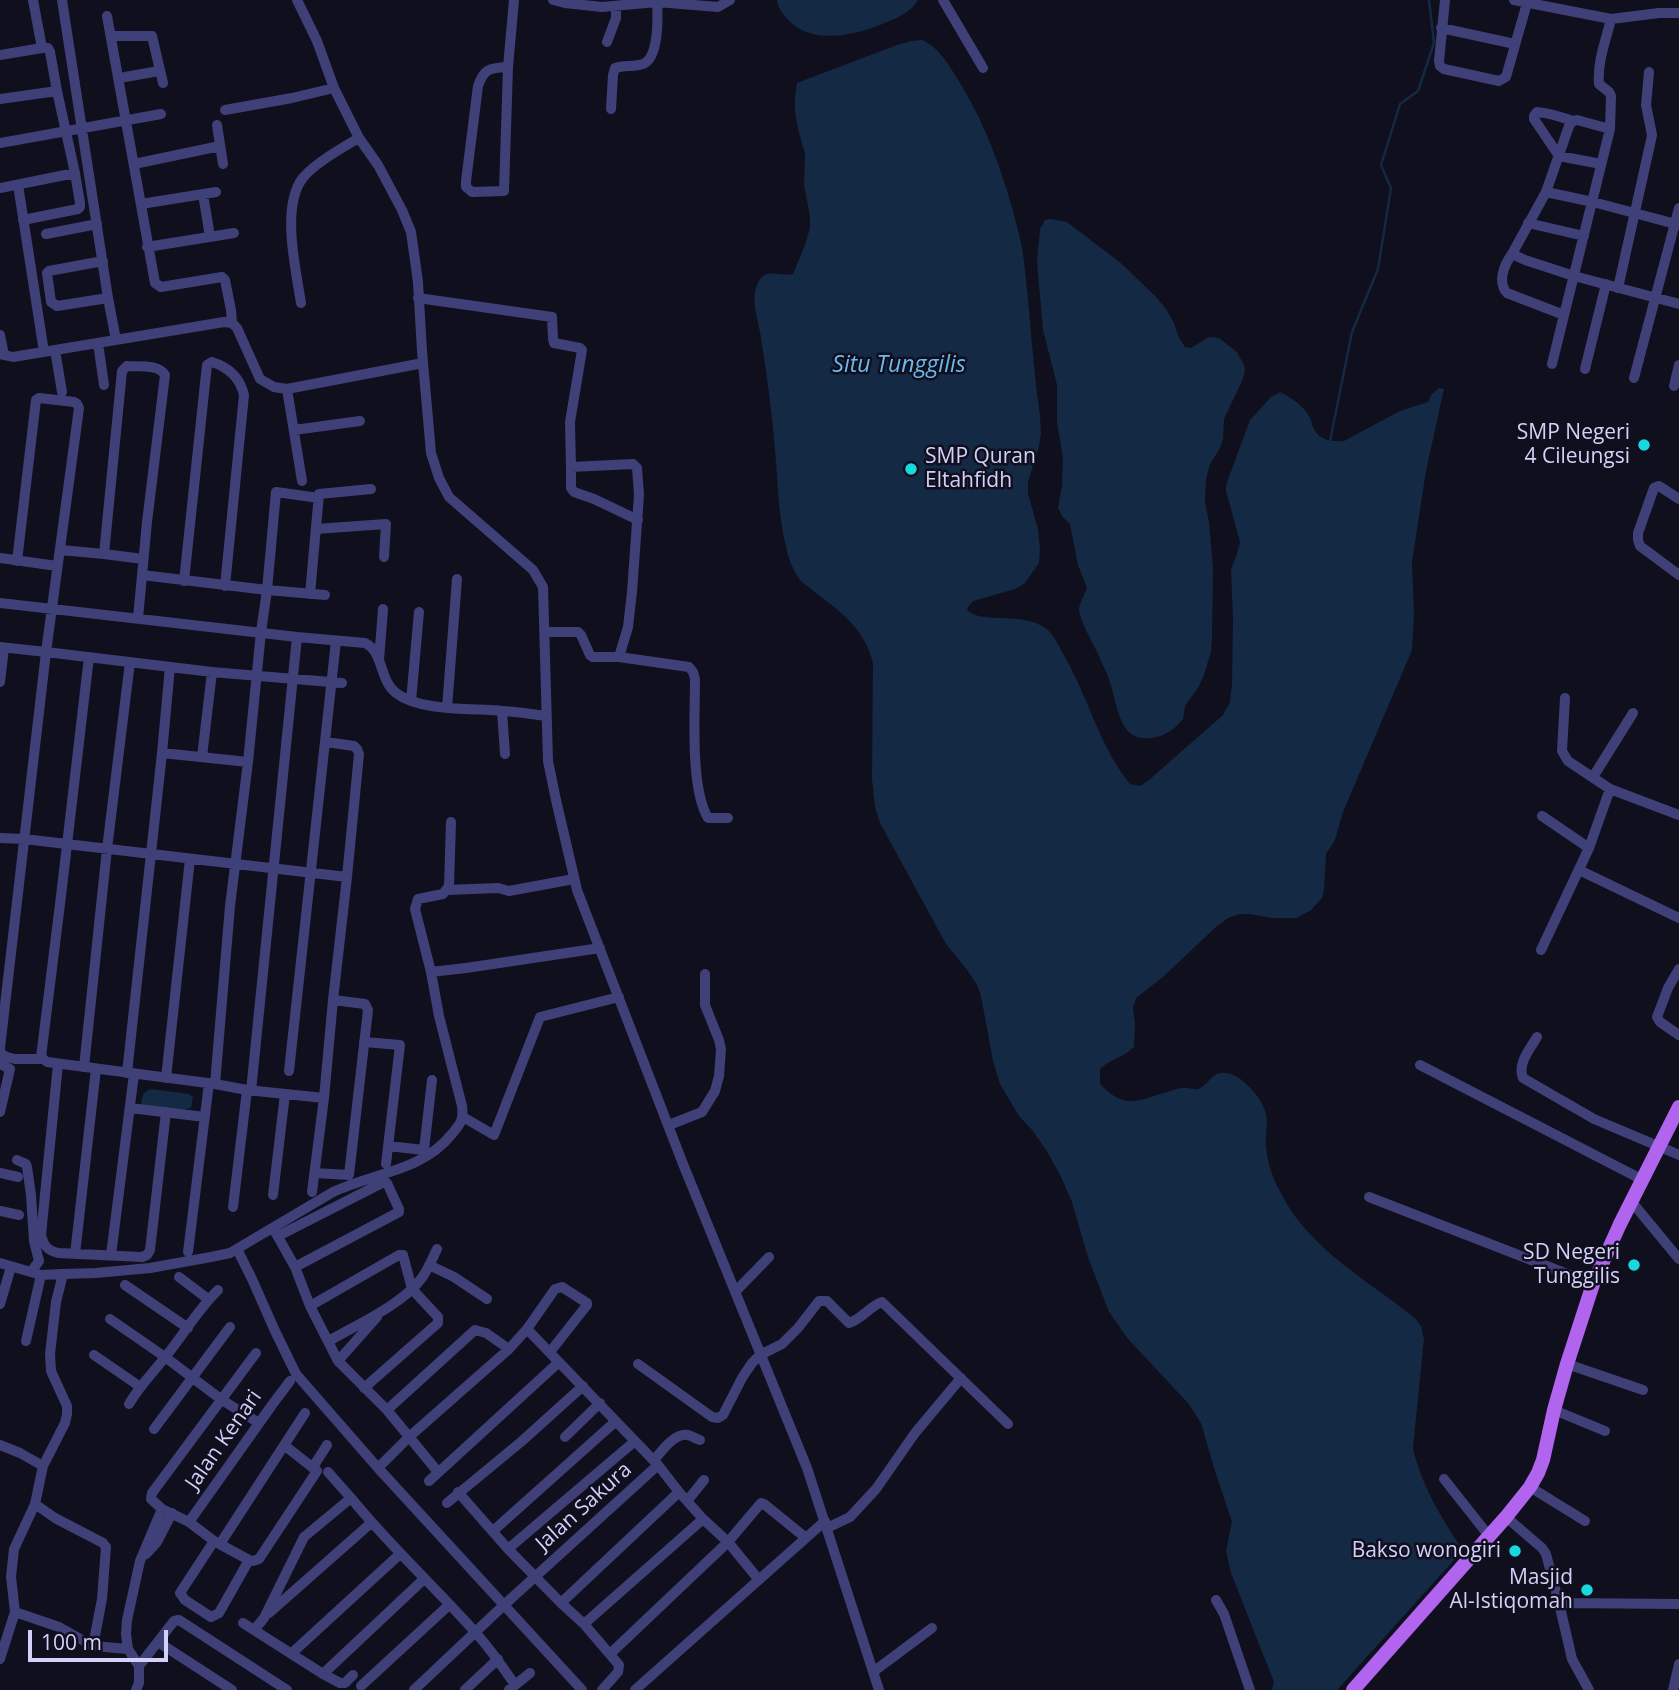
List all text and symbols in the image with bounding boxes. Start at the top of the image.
water label: Situ Tunggilis [832,351,966,379]
place label: SMP Negeri 4 Cileungsi [1517,420,1630,470]
marker: SMP Negeri 4 Cileungsi [1636,437,1652,453]
place label: SMP Quran Eltahfidh [925,444,1036,494]
marker: SMP Quran Eltahfidh [903,461,919,477]
place label: SD Negeri Tunggilis [1523,1240,1620,1290]
marker: SD Negeri Tunggilis [1626,1257,1642,1273]
street label: Jalan Kenari [180,1385,268,1495]
street label: Jalan Sakura [531,1458,637,1556]
place label: Bakso wonogiri [1352,1538,1501,1564]
marker: Bakso wonogiri [1507,1543,1523,1559]
place label: Masjid Al-Istiqomah [1450,1565,1573,1615]
marker: Masjid Al-Istiqomah [1579,1582,1595,1598]
scale bar [32,1616,172,1660]
text: 100 m [41,1628,102,1656]

